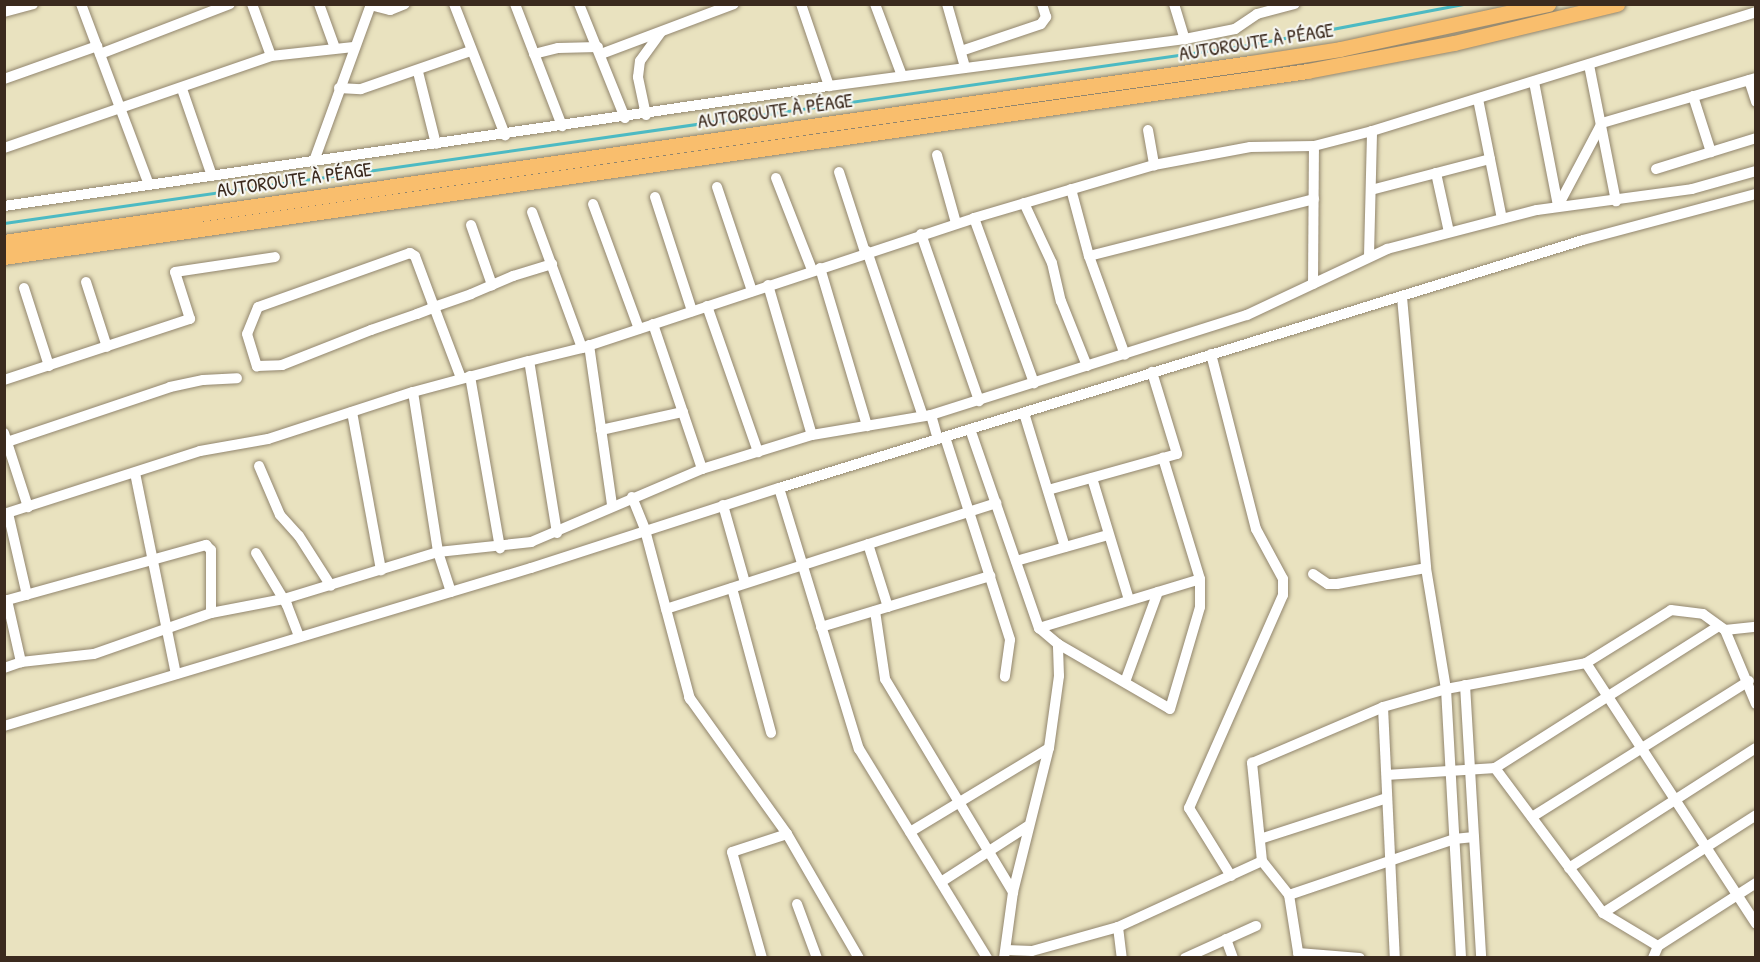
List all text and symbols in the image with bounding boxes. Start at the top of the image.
street label: AUTOROUTE À PÉAGE [1177,17,1335,65]
street label: AUTOROUTE À PÉAGE [696,87,854,133]
street label: AUTOROUTE À PÉAGE [215,156,373,202]

